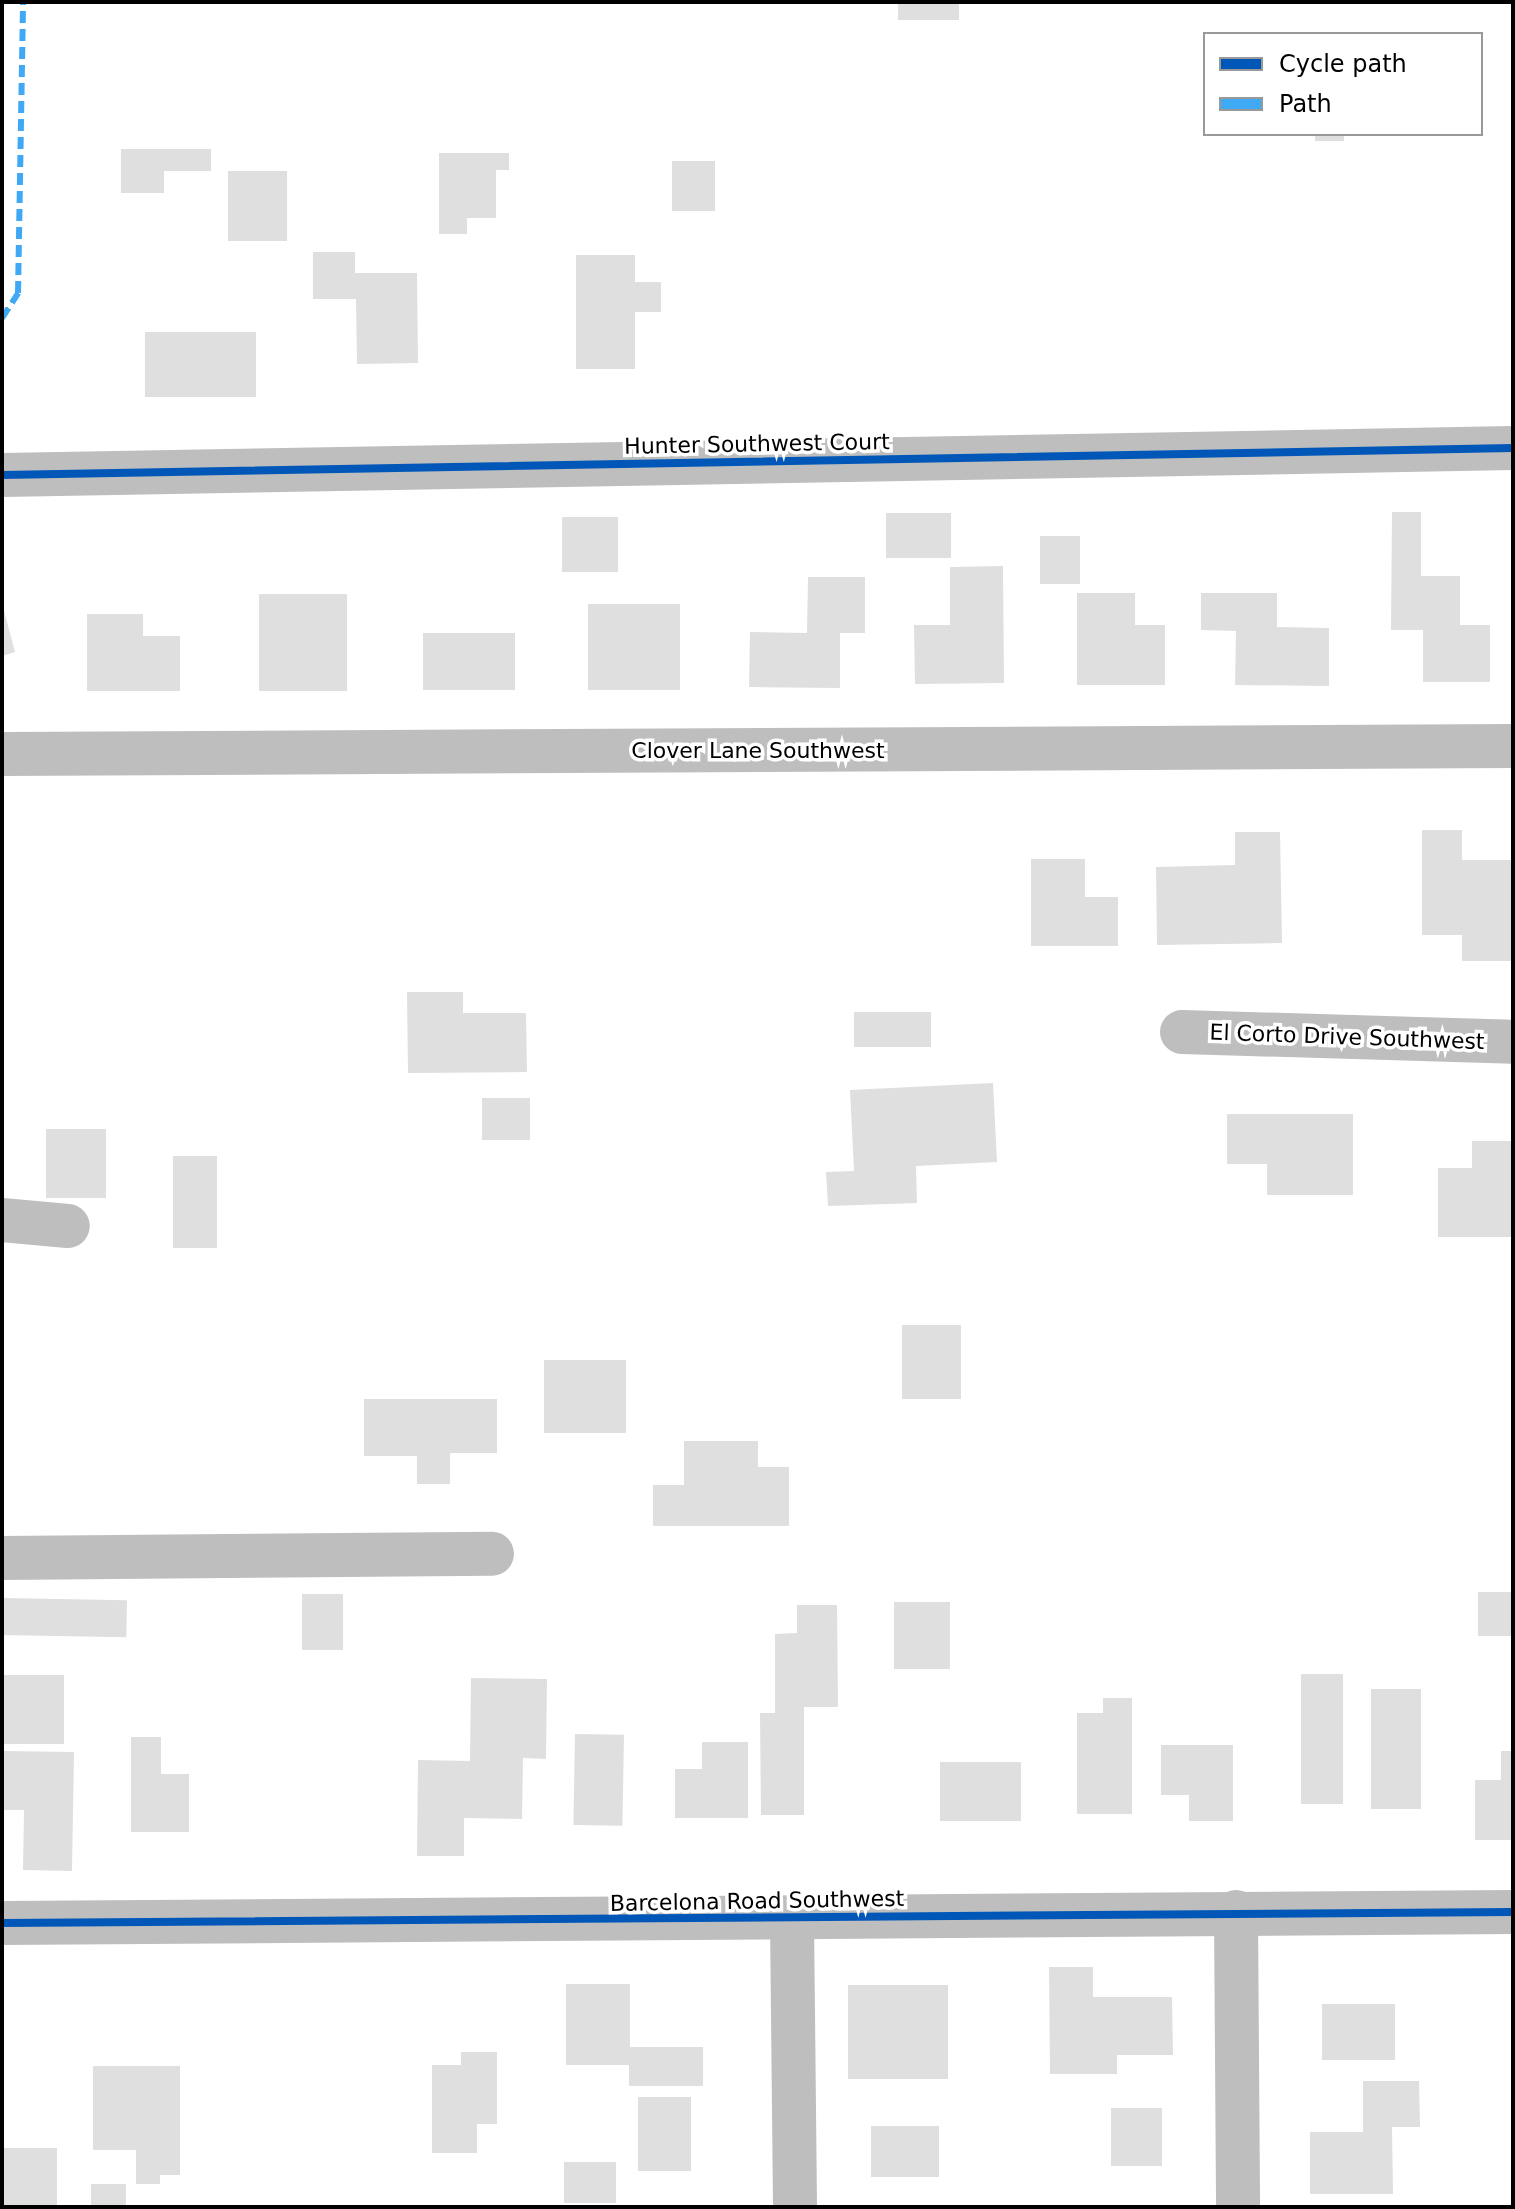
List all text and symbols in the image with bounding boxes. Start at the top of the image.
legend [1203,32,1483,136]
text: Cycle path [1279,50,1407,78]
text: Path [1279,90,1332,118]
street label: Hunter Southwest Court [624,428,890,460]
street label: Clover Lane Southwest [631,738,885,764]
street label: El Corto Drive Southwest [1209,1019,1485,1055]
street label: Barcelona Road Southwest [610,1885,904,1917]

